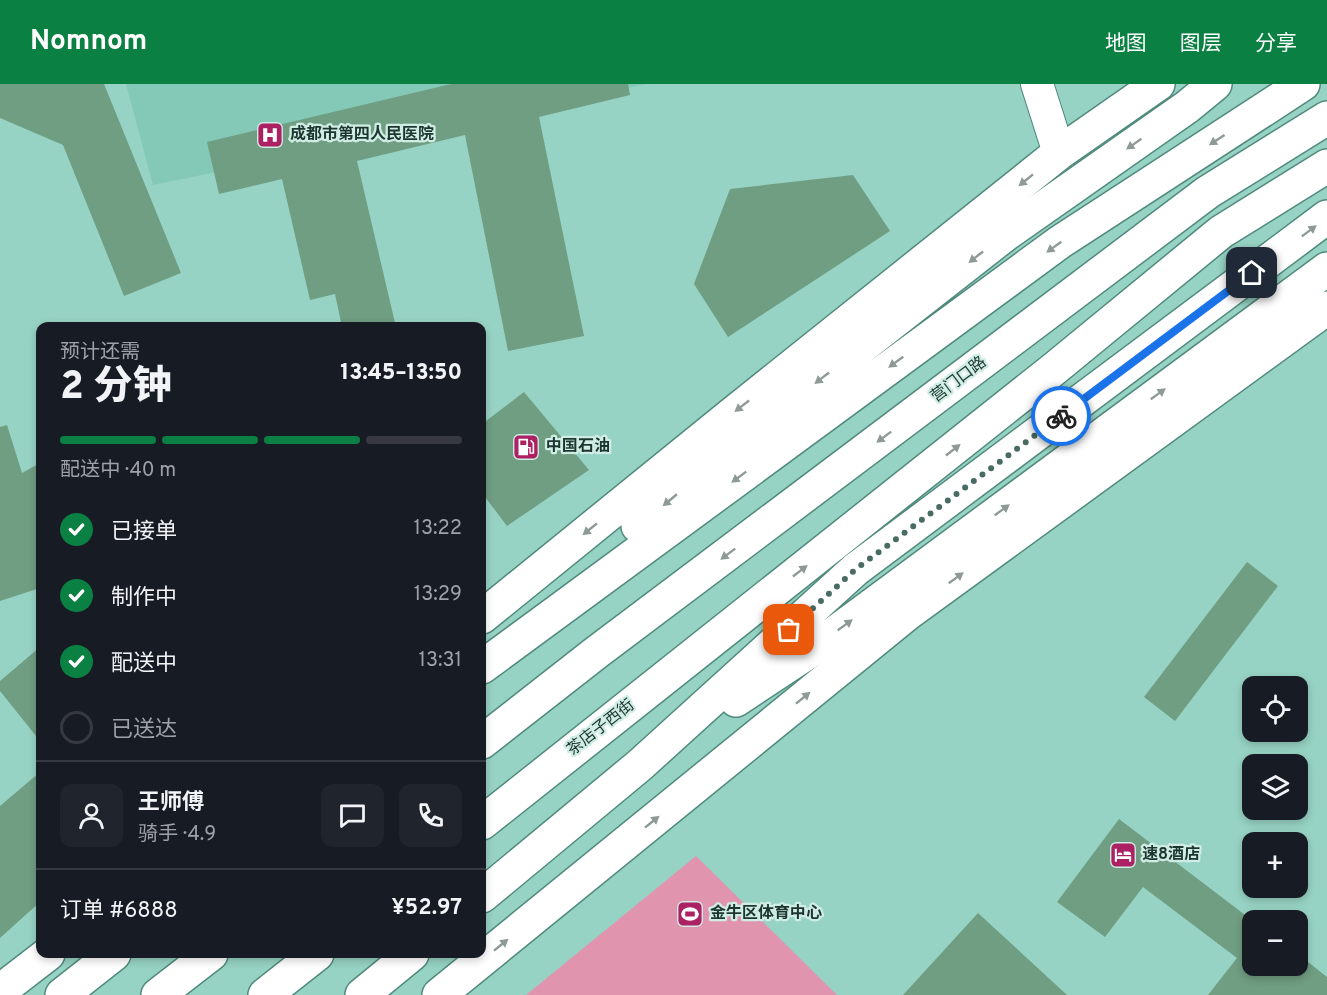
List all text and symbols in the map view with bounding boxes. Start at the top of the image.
text: Nomnom [30,24,147,60]
text: 地图 [1105,31,1147,58]
text: 图层 [1180,31,1222,58]
text: 分享 [1255,31,1297,58]
hospital icon: 成都市第四人民医院 [255,120,285,150]
place label: 成都市第四人民医院 [290,124,434,145]
one-way arrow [1209,134,1225,145]
one-way arrow [1126,138,1142,149]
one-way arrow [1018,174,1034,187]
one-way arrow [1300,225,1316,237]
one-way arrow [1046,241,1062,253]
pin [1226,247,1277,298]
one-way arrow [968,251,983,263]
icon: home [1235,256,1268,289]
text: 预计还需 [60,340,140,366]
street label: 营门口路 [927,353,991,407]
one-way arrow [889,355,904,367]
text: 13:45–13:50 [340,360,462,387]
text: 2 分钟 [60,364,172,413]
one-way arrow [814,371,830,384]
courier [1031,386,1091,446]
one-way arrow [1150,388,1166,400]
one-way arrow [734,400,750,413]
icon: bike [1045,400,1078,433]
one-way arrow [876,430,891,442]
fuel station icon: 中国石油 [511,432,541,462]
place label: 中国石油 [546,437,610,457]
one-way arrow [945,444,960,456]
text: 配送中 · 40 m [60,458,176,484]
one-way arrow [731,471,747,483]
one-way arrow [662,493,678,506]
one-way arrow [994,504,1009,516]
icon: check [60,513,93,546]
text: 13:22 [414,516,462,542]
text: 已接单 [111,519,177,546]
one-way arrow [583,522,598,535]
one-way arrow [720,547,736,560]
one-way arrow [792,564,808,577]
one-way arrow [948,572,964,584]
icon: check [60,579,93,612]
text: 13:29 [414,582,462,608]
text: 制作中 [111,585,177,612]
pin [763,604,814,655]
icon: bag [772,613,805,646]
one-way arrow [837,620,852,632]
icon: check [60,645,93,678]
text: 13:31 [419,648,462,674]
text: 配送中 [111,651,177,678]
map controls [1242,676,1308,976]
button: locate [1242,676,1308,742]
one-way arrow [795,692,811,705]
street label: 茶店子西街 [563,695,639,761]
text: 已送达 [111,717,177,744]
button: layers [1242,754,1308,820]
button: person [60,784,123,847]
button: chat [321,784,384,847]
button: phone [399,784,462,847]
text: 王师傅 [138,790,204,817]
one-way arrow [644,815,660,828]
text: 骑手 · 4.9 [138,822,216,848]
button: + [1242,832,1308,898]
hotel icon: 速8酒店 [1108,840,1138,870]
place label: 速8酒店 [1142,845,1200,865]
text: ¥52.97 [391,895,462,922]
text: 订单 #6888 [60,898,178,925]
sports icon: 金牛区体育中心 [675,899,705,929]
place label: 金牛区体育中心 [710,904,822,924]
button: − [1242,910,1308,976]
one-way arrow [493,938,509,951]

